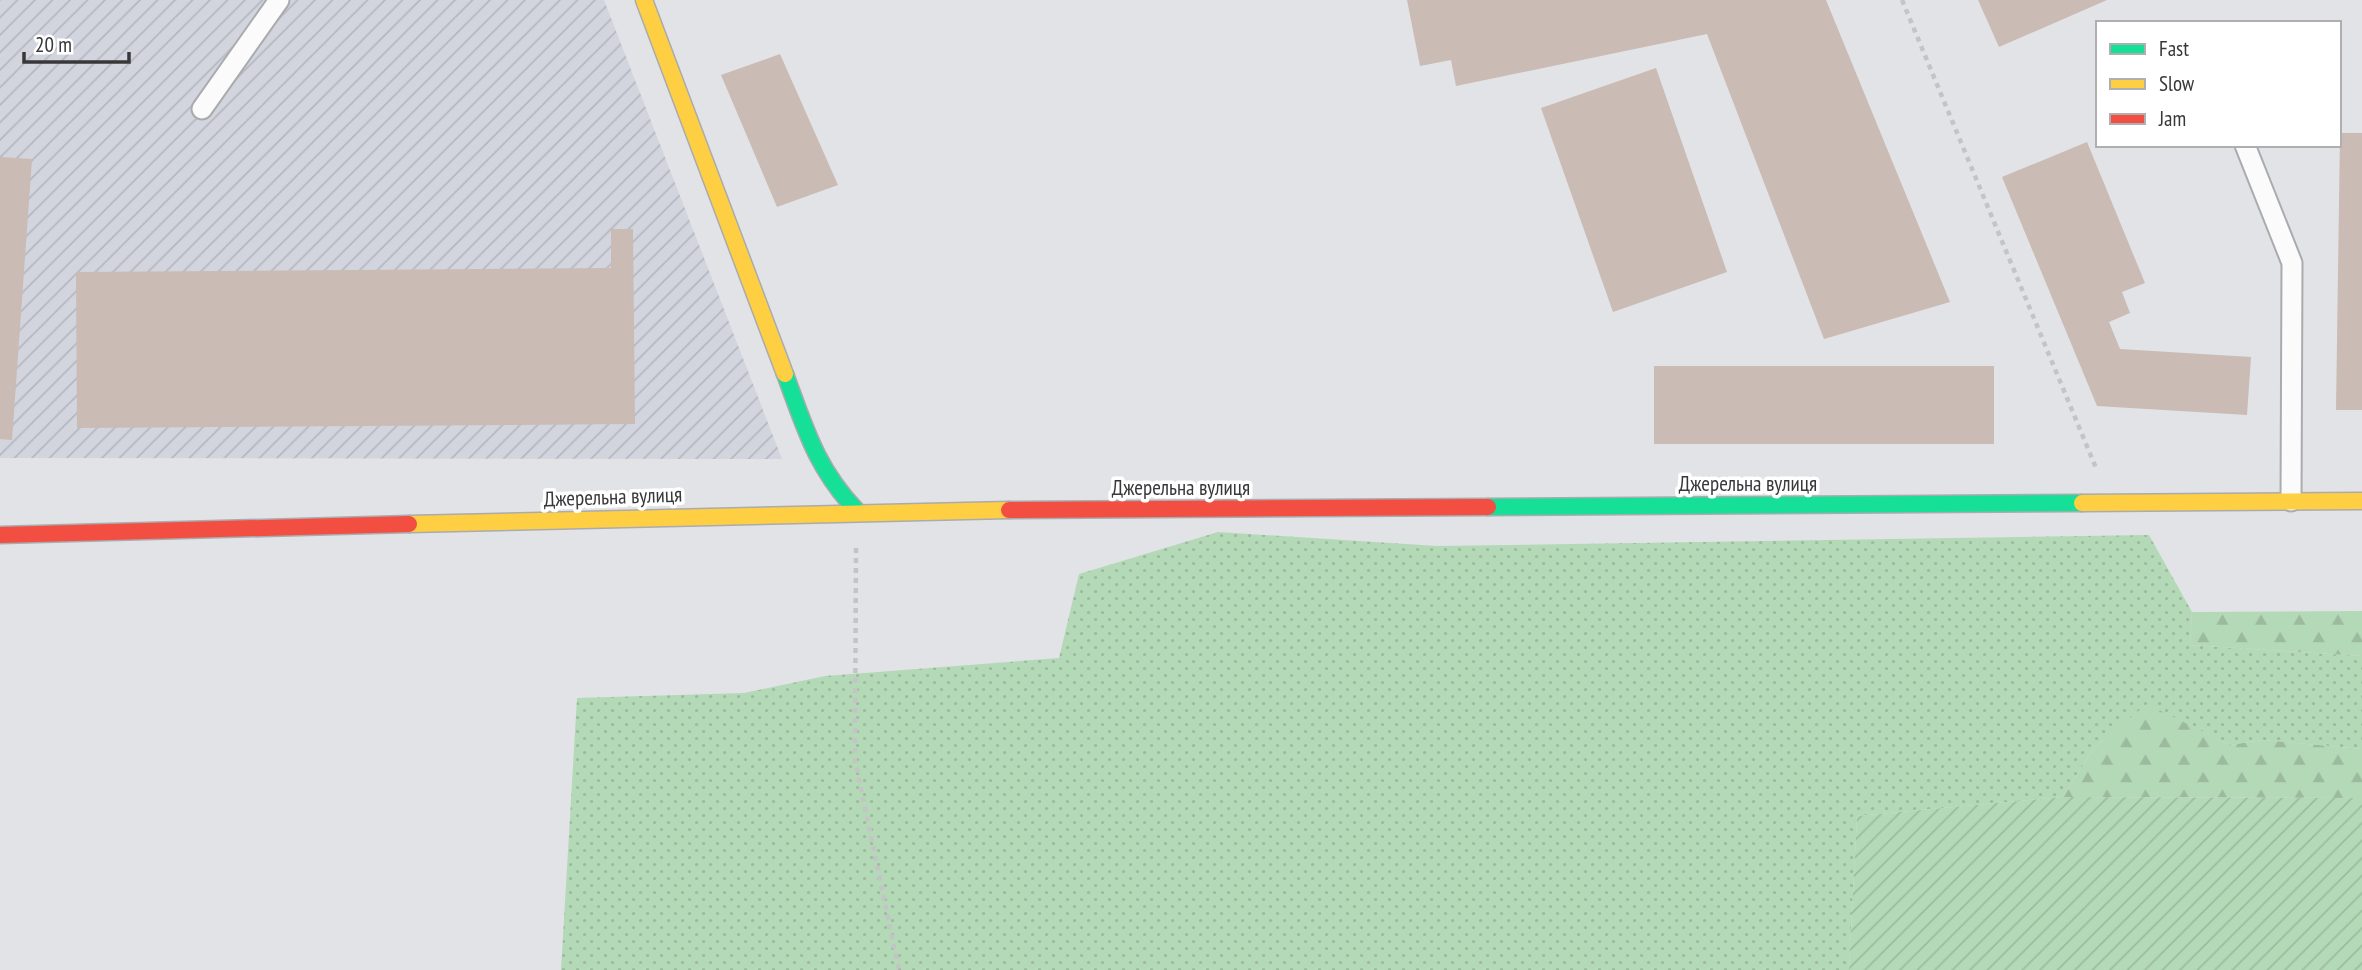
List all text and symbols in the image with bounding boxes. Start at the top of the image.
scale bar [24,21,130,65]
legend [2096,21,2341,147]
text: 20 m [35,31,72,58]
text: Fast [2159,35,2189,62]
text: Slow [2159,70,2195,97]
text: Jam [2158,105,2186,132]
street label: Джерельна вулиця [1679,470,1817,497]
street label: Джерельна вулиця [1112,474,1250,501]
street label: Джерельна вулиця [543,481,683,512]

